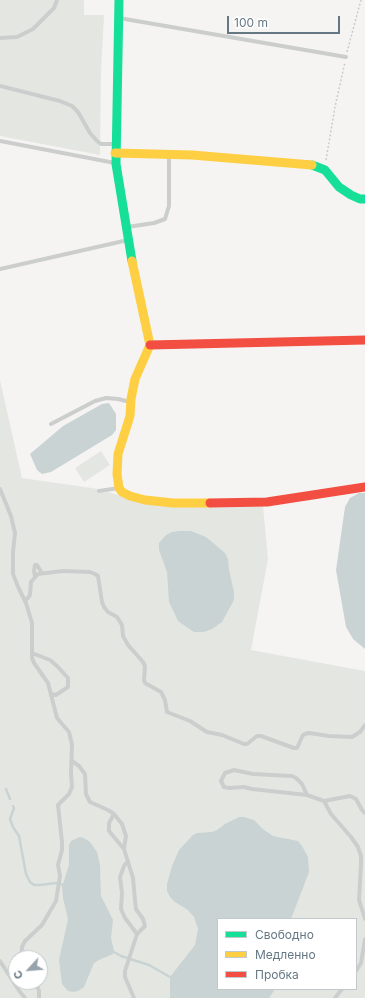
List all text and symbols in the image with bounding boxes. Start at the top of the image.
scale bar [229,8,342,34]
text: 100 m [234,15,268,30]
legend [217,918,357,990]
text: Свободно [255,927,314,942]
text: Медленно [255,947,316,962]
north arrow [8,950,48,990]
text: Пробка [255,967,299,982]
text: С [10,968,26,982]

